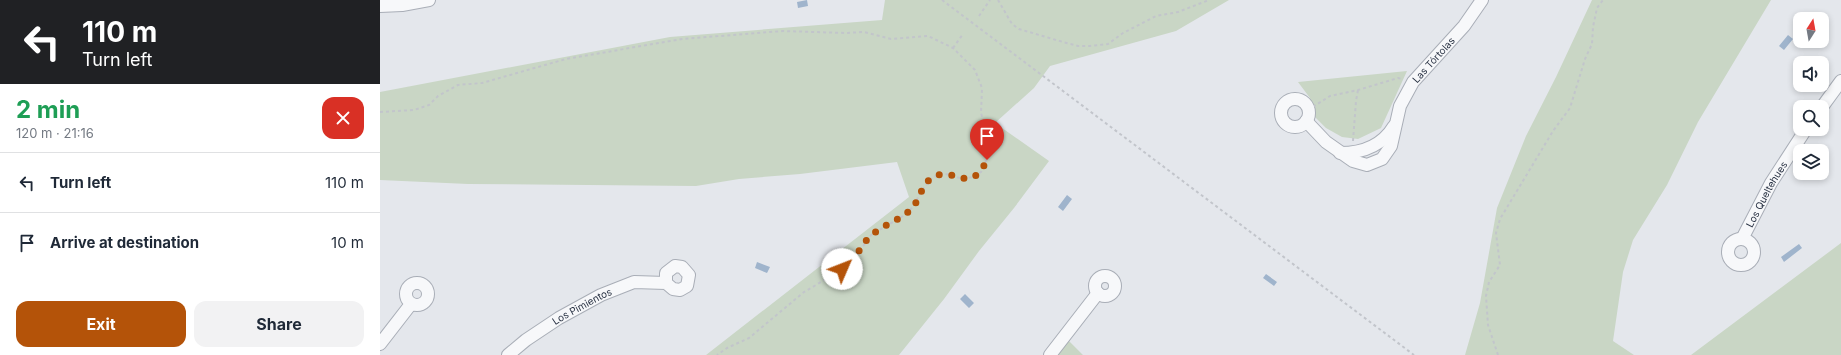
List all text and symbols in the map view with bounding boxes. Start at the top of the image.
north arrow [1793,12,1829,48]
map controls [1793,12,1829,180]
text: 110 m [82,15,157,49]
icon: left [16,16,68,68]
street label: Las Tórtolas [1410,34,1457,85]
text: Turn left [82,49,152,70]
button: sound [1793,56,1829,92]
text: 2 min [16,95,80,124]
button: close [322,97,364,139]
button: search [1793,100,1829,136]
pin [970,119,1004,160]
text: 120 m · 21:16 [16,125,94,141]
icon: arrive [976,125,998,147]
button: layers [1793,144,1829,180]
street label: Los Queltehues [1743,159,1790,229]
icon: left [16,172,38,194]
text: Turn left [50,173,111,192]
text: 110 m [325,173,364,192]
icon: arrive [16,232,38,254]
text: Arrive at destination [50,233,199,252]
text: 10 m [331,233,364,252]
position arrow [821,248,863,290]
street label: Los Pimientos [550,285,613,327]
button: Exit [16,301,186,347]
button: Share [194,301,364,347]

